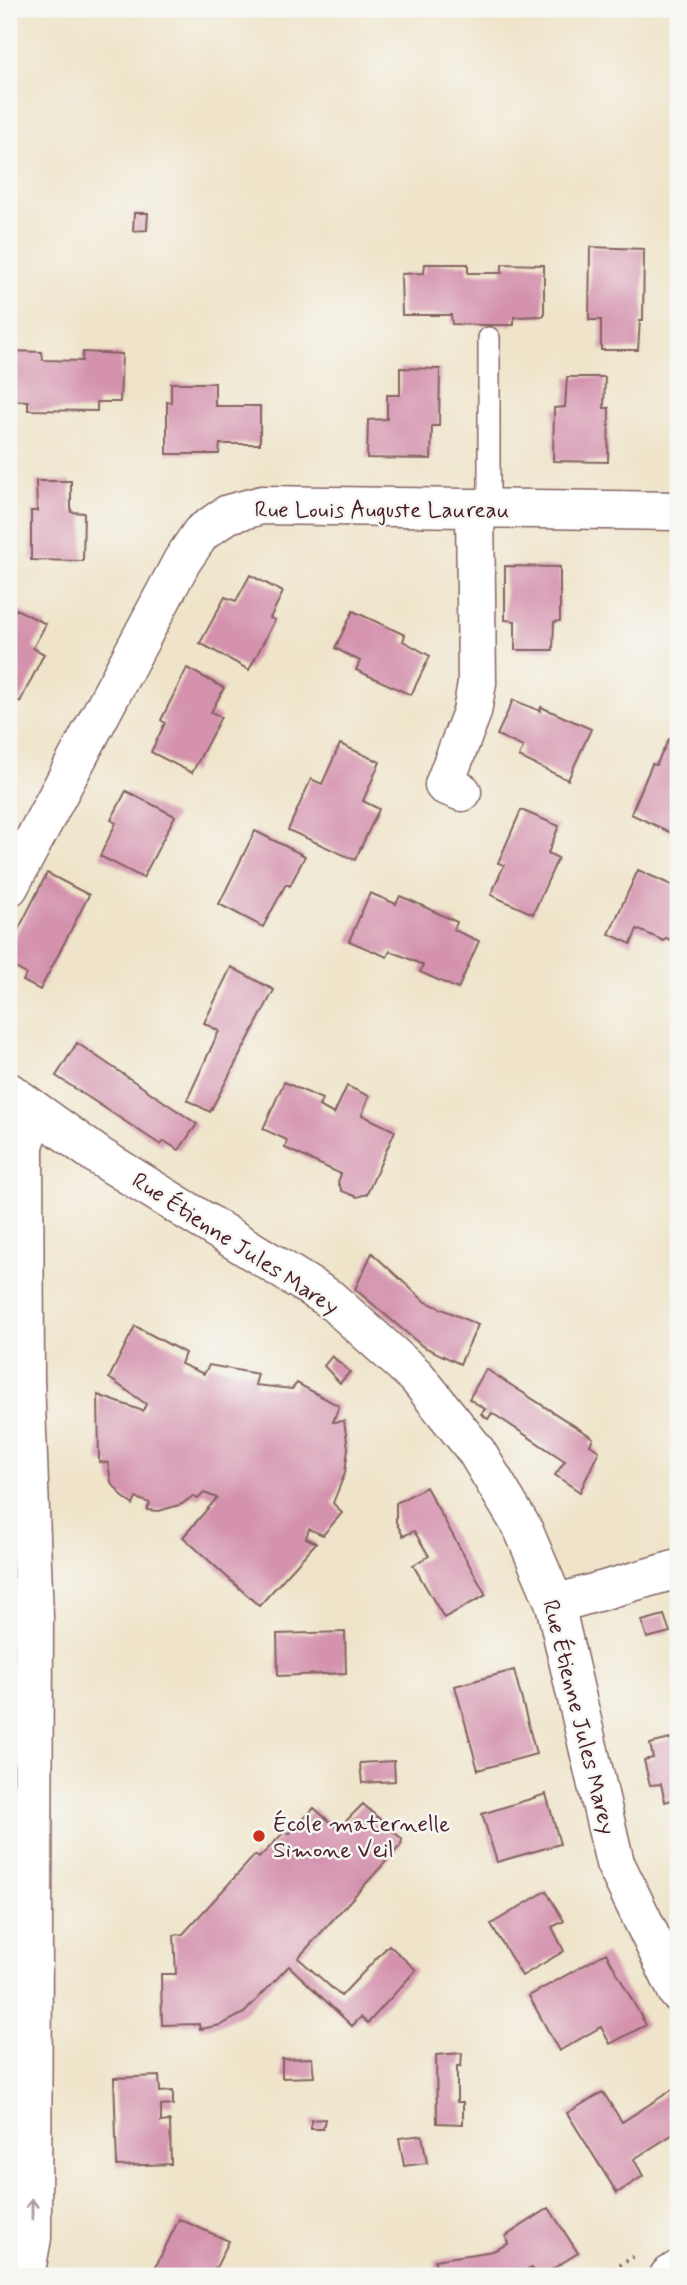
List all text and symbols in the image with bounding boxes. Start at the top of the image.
street label: Rue Louis Auguste Laureau [255,496,509,526]
street label: Rue Étienne Jules Marey [126,1166,345,1323]
street label: Rue Étienne Jules Marey [534,1597,623,1838]
place label: École maternelle Simone Veil [273,1809,450,1866]
marker: École maternelle Simone Veil [251,1828,267,1844]
one-way arrow [25,2197,39,2220]

